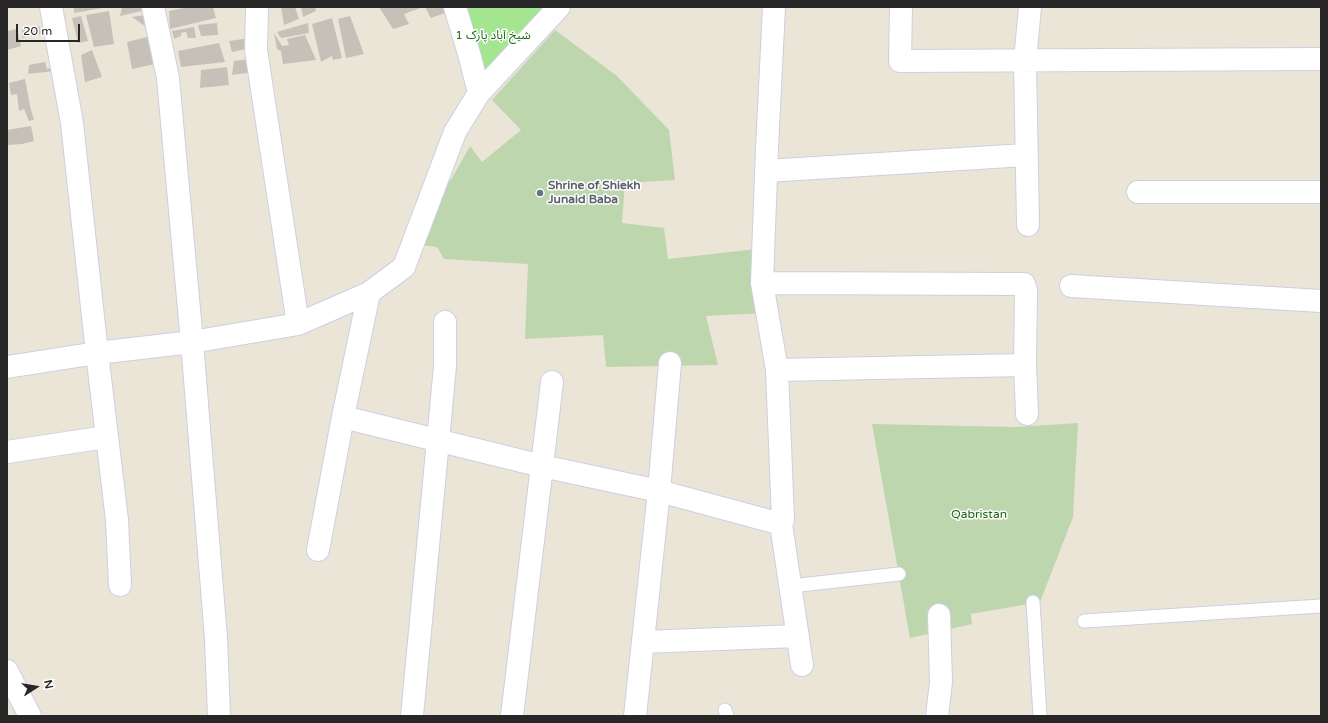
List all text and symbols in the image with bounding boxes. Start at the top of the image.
scale bar [18,16,82,42]
text: 20 m [23,24,52,38]
park label: شیخ آباد پارک 1 [455,29,531,43]
place label: Shrine of Shiekh Junaid Baba [548,179,641,207]
marker: Shrine of Shiekh Junaid Baba [535,188,545,198]
park label: Qabristan [951,508,1007,522]
north arrow [16,667,56,707]
text: N [41,679,56,690]

